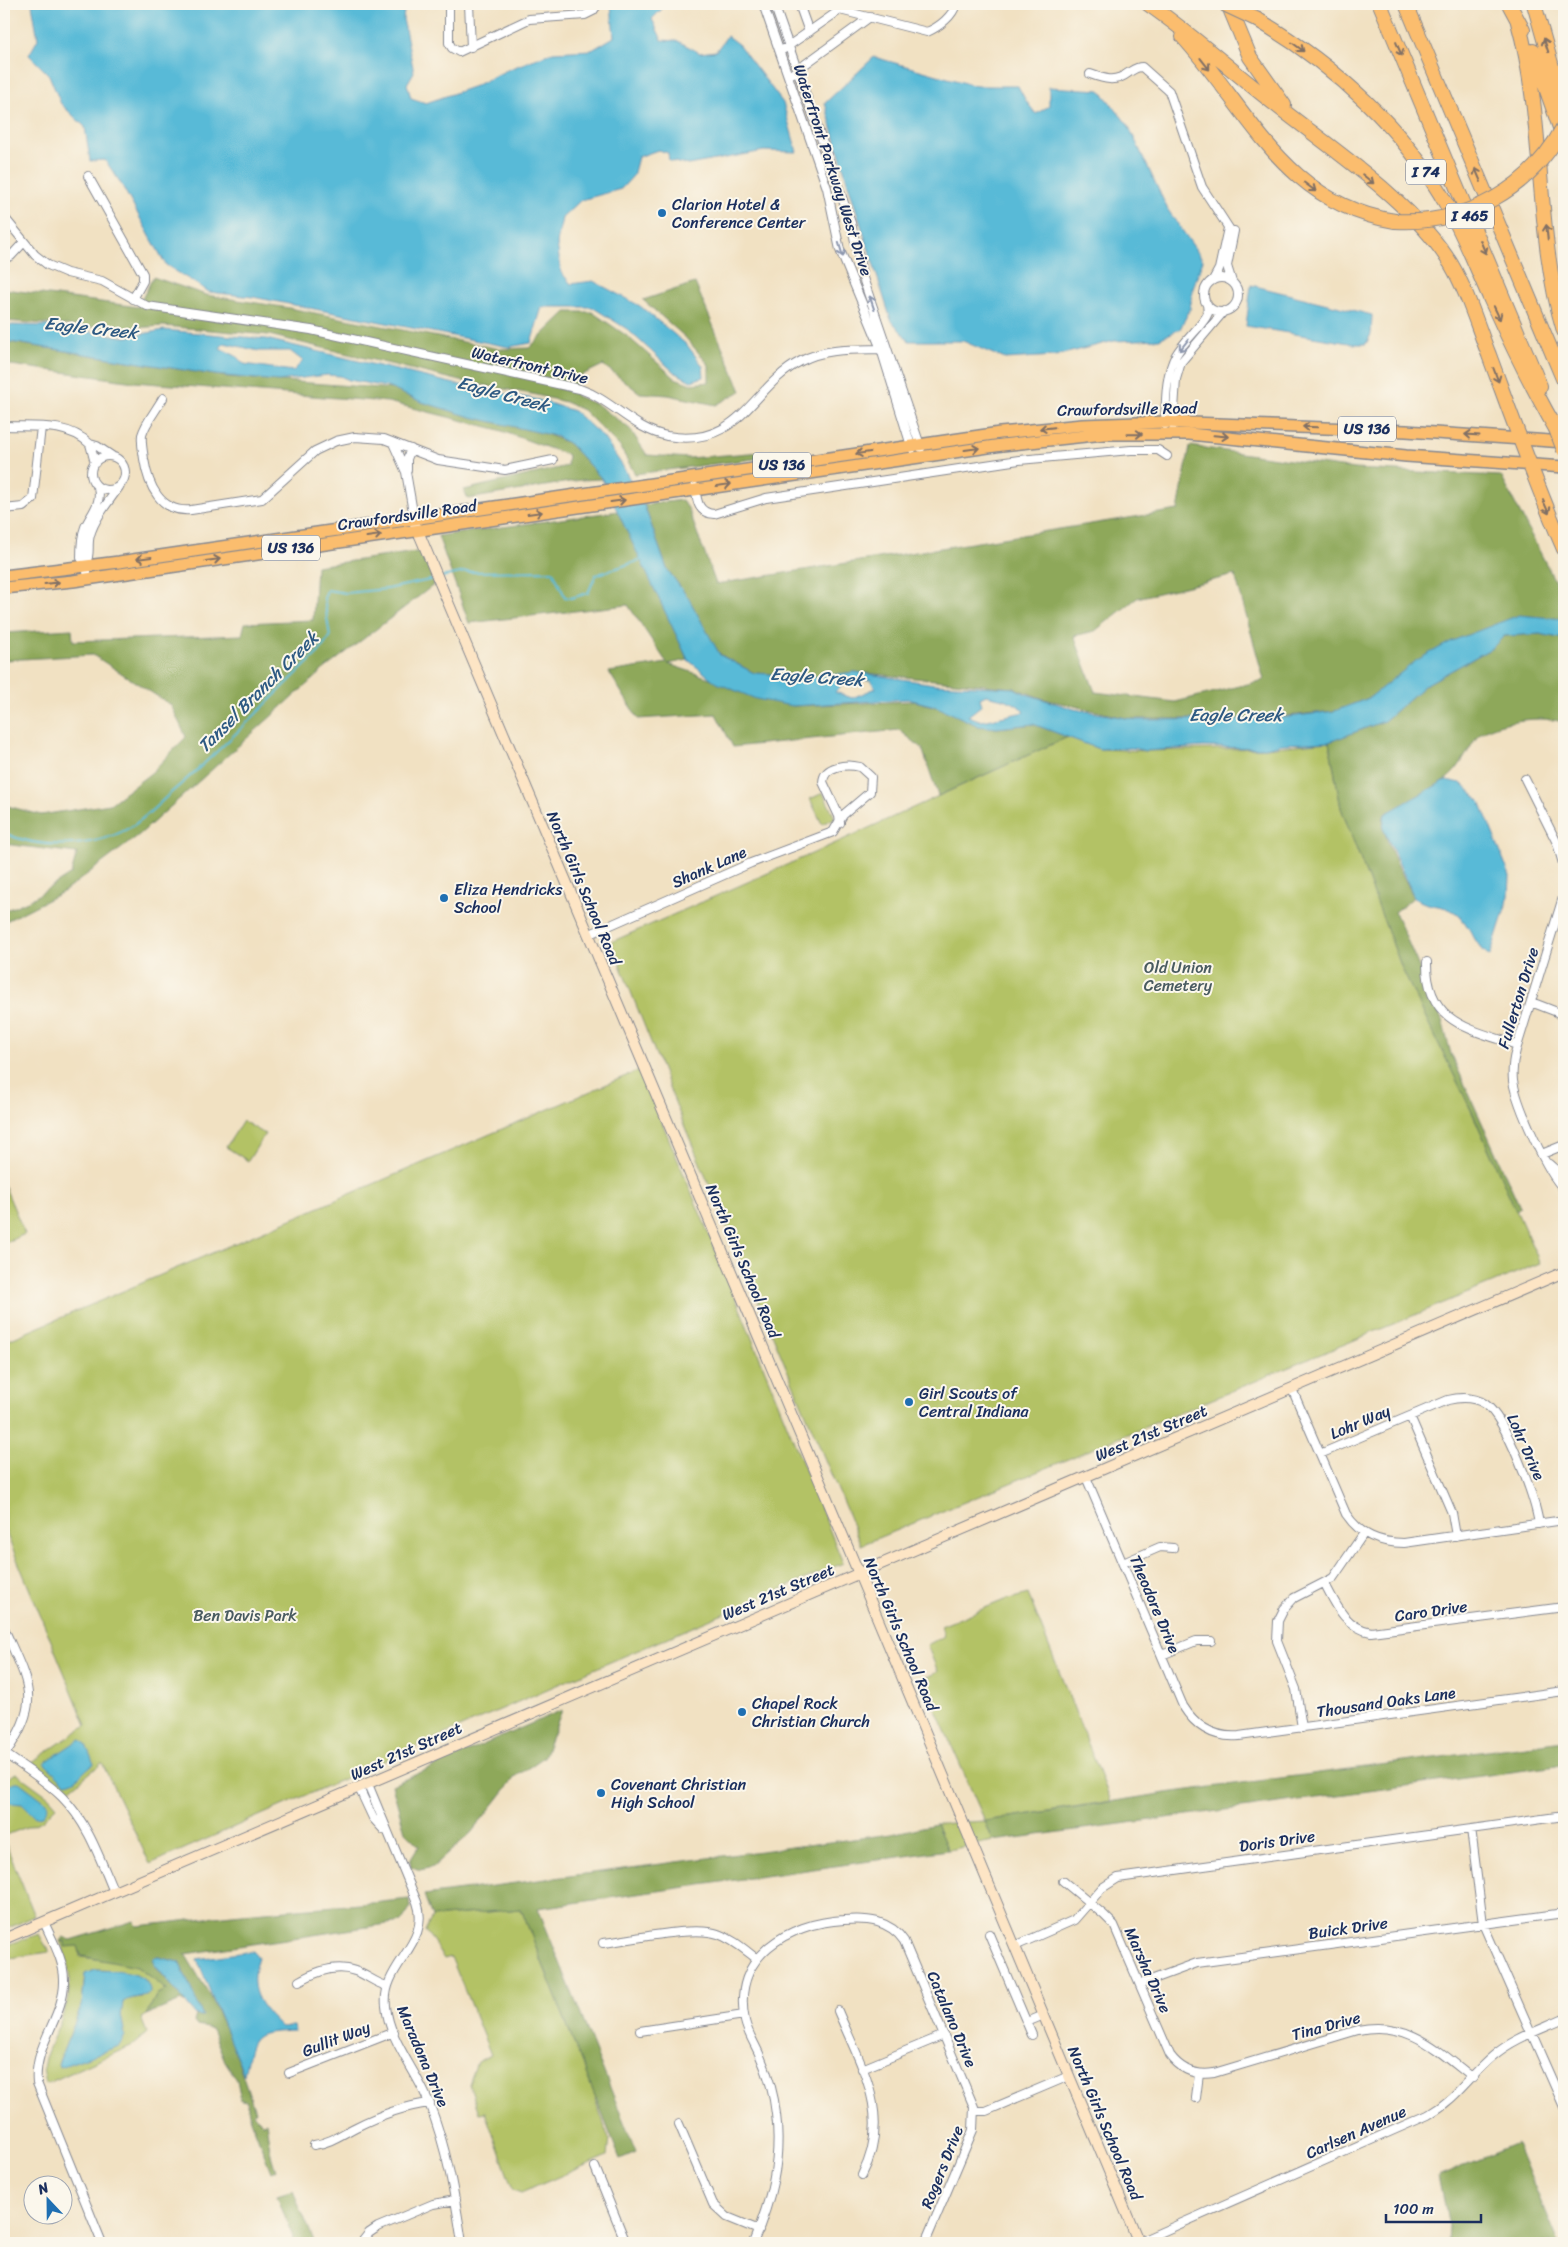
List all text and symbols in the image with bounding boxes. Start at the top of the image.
one-way arrow [1541,38,1550,54]
one-way arrow [1292,41,1305,52]
one-way arrow [1395,41,1405,56]
one-way arrow [1200,57,1210,71]
street label: Waterfront Parkway West Drive [785,60,881,280]
road number: I 74 [1406,160,1446,184]
one-way arrow [1472,168,1482,183]
one-way arrow [1362,173,1375,184]
one-way arrow [1303,182,1317,192]
place label: Clarion Hotel & Conference Center [672,190,807,237]
road number: I 465 [1446,204,1494,228]
marker: Clarion Hotel & Conference Center [656,207,668,219]
one-way arrow [1542,224,1552,240]
one-way arrow [1478,239,1488,254]
one-way arrow [837,242,847,258]
one-way arrow [866,295,876,311]
one-way arrow [1493,305,1502,320]
water label: Eagle Creek [43,307,141,349]
street label: Waterfront Drive [469,337,591,393]
one-way arrow [1178,338,1189,351]
water label: Eagle Creek [454,366,555,422]
one-way arrow [1492,366,1501,382]
street label: Crawfordsville Road [1057,393,1199,425]
road number: US 136 [1338,416,1396,442]
one-way arrow [1302,422,1318,431]
one-way arrow [1039,423,1055,433]
one-way arrow [1126,429,1142,439]
one-way arrow [1213,431,1229,441]
one-way arrow [1465,431,1481,440]
one-way arrow [963,444,979,454]
one-way arrow [855,448,871,458]
road number: US 136 [753,452,811,478]
one-way arrow [715,480,731,490]
street label: Crawfordsville Road [336,491,480,539]
one-way arrow [610,496,626,506]
one-way arrow [1541,499,1551,514]
one-way arrow [526,508,542,518]
one-way arrow [366,531,382,541]
road number: US 136 [262,536,320,560]
one-way arrow [137,553,153,563]
one-way arrow [205,555,221,565]
one-way arrow [44,578,60,588]
water label: Tansel Branch Creek [190,622,328,760]
water label: Eagle Creek [769,658,867,696]
water label: Eagle Creek [1189,699,1285,731]
street label: North Girls School Road [538,806,630,971]
street label: Shank Lane [667,837,751,896]
place label: Eliza Hendricks School [454,875,563,922]
marker: Eliza Hendricks School [438,892,450,904]
street label: Fullerton Drive [1489,944,1547,1052]
park label: Old Union Cemetery [1144,953,1213,1000]
street label: North Girls School Road [697,1179,789,1344]
place label: Girl Scouts of Central Indiana [919,1379,1030,1426]
marker: Girl Scouts of Central Indiana [903,1396,915,1408]
street label: West 21st Street [1090,1396,1212,1470]
street label: Lohr Way [1325,1396,1396,1448]
street label: Lohr Drive [1498,1409,1554,1485]
street label: Theodore Drive [1121,1550,1189,1658]
street label: North Girls School Road [855,1552,947,1717]
street label: West 21st Street [717,1555,839,1629]
street label: Caro Drive [1393,1592,1469,1630]
park label: Ben Davis Park [193,1601,297,1630]
street label: Thousand Oaks Lane [1315,1678,1458,1726]
place label: Chapel Rock Christian Church [752,1689,870,1736]
marker: Chapel Rock Christian Church [736,1706,748,1718]
street label: West 21st Street [345,1713,467,1789]
place label: Covenant Christian High School [611,1770,746,1817]
marker: Covenant Christian High School [595,1787,607,1799]
street label: Doris Drive [1237,1821,1317,1861]
street label: Buick Drive [1306,1908,1390,1948]
street label: Marsha Drive [1116,1922,1180,2018]
street label: Catalano Drive [919,1966,985,2072]
street label: Maradona Drive [388,2000,458,2112]
street label: Tina Drive [1288,2003,1364,2049]
street label: Gullit Way [297,2012,375,2065]
street label: North Girls School Road [1059,2041,1151,2206]
street label: Carlsen Avenue [1301,2097,1411,2167]
street label: Rogers Drive [912,2121,972,2213]
north arrow [22,2174,72,2224]
text: N [33,2175,53,2202]
scale bar [1386,2192,1480,2224]
text: 100 m [1393,2196,1434,2222]

